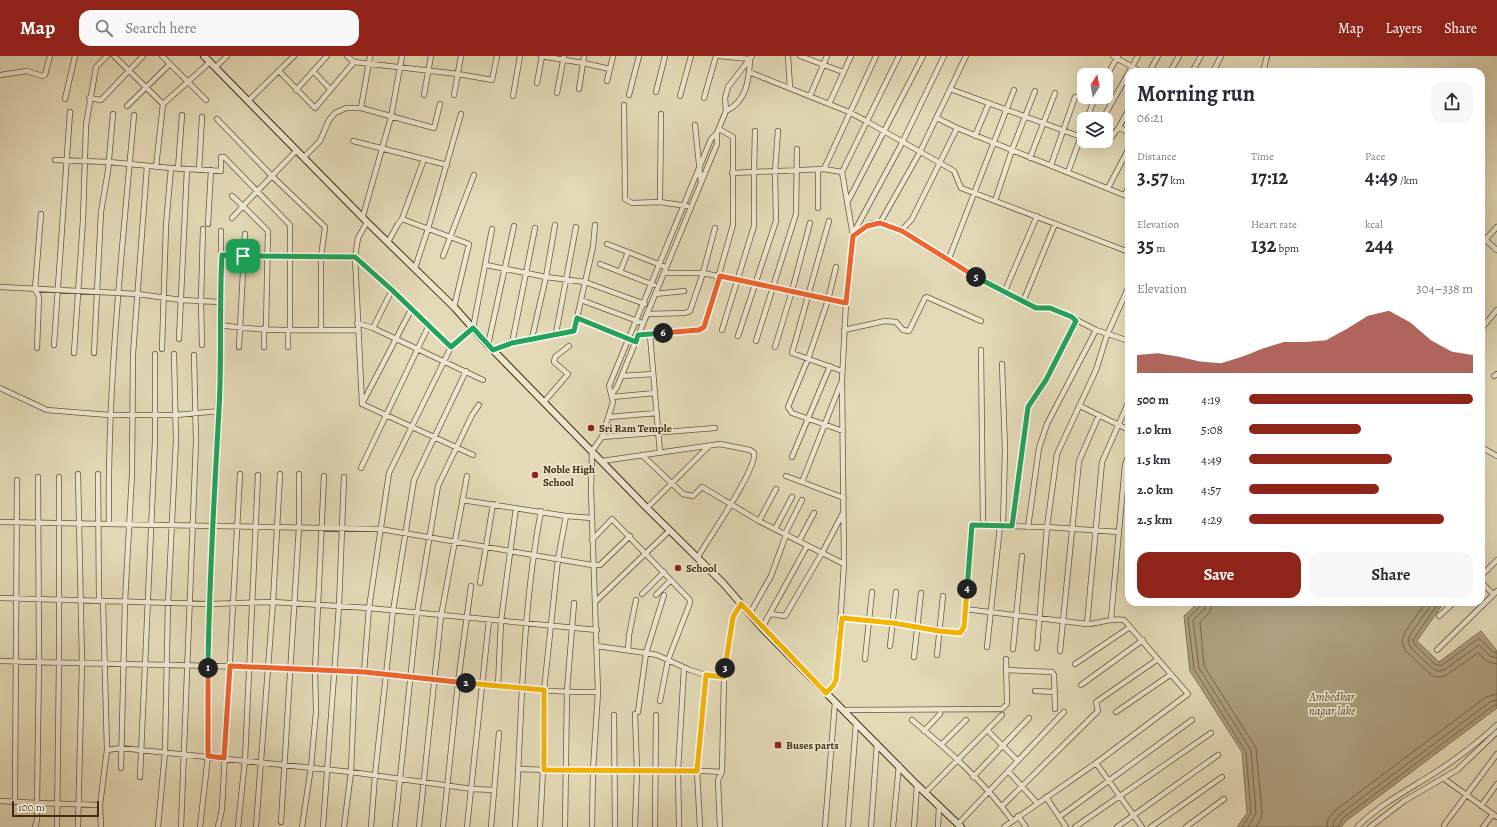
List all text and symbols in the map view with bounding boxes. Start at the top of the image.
search box [79,10,359,46]
text: Map [20,15,55,41]
icon: search [93,17,115,39]
text: Search here [125,18,197,38]
text: Map [1338,19,1364,38]
text: Layers [1386,19,1422,38]
text: Share [1444,19,1477,38]
north arrow [1077,68,1113,104]
map controls [1077,68,1113,148]
text: Morning run [1137,79,1255,109]
button: share [1431,81,1473,123]
text: 06:21 [1137,109,1164,126]
button: layers [1077,112,1113,148]
text: Distance [1137,149,1176,164]
text: Time [1251,149,1274,164]
text: Pace [1365,149,1385,164]
text: 3.57 [1137,164,1168,191]
text: 17:12 [1251,164,1288,191]
text: 4:49 [1365,164,1398,191]
text: km [1168,173,1185,188]
text: /km [1398,173,1418,188]
text: Elevation [1137,217,1179,232]
text: Heart rate [1251,217,1297,232]
text: kcal [1365,217,1383,232]
text: 35 [1137,232,1154,259]
text: 132 [1251,232,1276,259]
text: 244 [1365,232,1393,259]
pin [226,239,260,273]
text: m [1154,241,1165,256]
text: bpm [1276,241,1299,256]
icon: arrive [232,245,254,267]
pin: 5 [966,267,986,287]
text: 5 [974,269,978,284]
text: Elevation [1137,280,1187,297]
text: 304–338 m [1416,280,1473,297]
pin: 6 [653,323,673,343]
text: 6 [660,325,666,340]
text: 500 m [1137,391,1169,408]
text: 4:19 [1201,391,1220,408]
place label: Sri Ram Temple [599,421,672,436]
text: 1.0 km [1137,421,1172,438]
text: 5:08 [1201,421,1223,438]
marker: Sri Ram Temple [586,423,596,433]
text: 1.5 km [1137,451,1171,468]
text: 4:49 [1201,451,1222,468]
place label: Noble High School [543,462,595,490]
marker: Noble High School [530,470,540,480]
text: 2.0 km [1137,481,1173,498]
text: 4:57 [1201,481,1221,498]
text: 2.5 km [1137,511,1172,528]
text: 4:29 [1201,511,1222,528]
button: Save [1137,552,1301,598]
button: Share [1309,552,1473,598]
place label: School [686,561,717,576]
marker: School [673,563,683,573]
pin: 4 [957,579,977,599]
text: 4 [964,581,970,596]
pin: 1 [198,658,218,678]
pin: 3 [715,658,735,678]
text: 1 [206,660,210,675]
text: 3 [723,660,727,675]
pin: 2 [456,673,476,693]
text: 2 [463,675,469,690]
water label: Ambedkar nagar lake [1308,689,1356,719]
place label: Buses parts [786,738,839,753]
marker: Buses parts [773,740,783,750]
scale bar [12,799,99,818]
text: 100 m [18,800,45,815]

